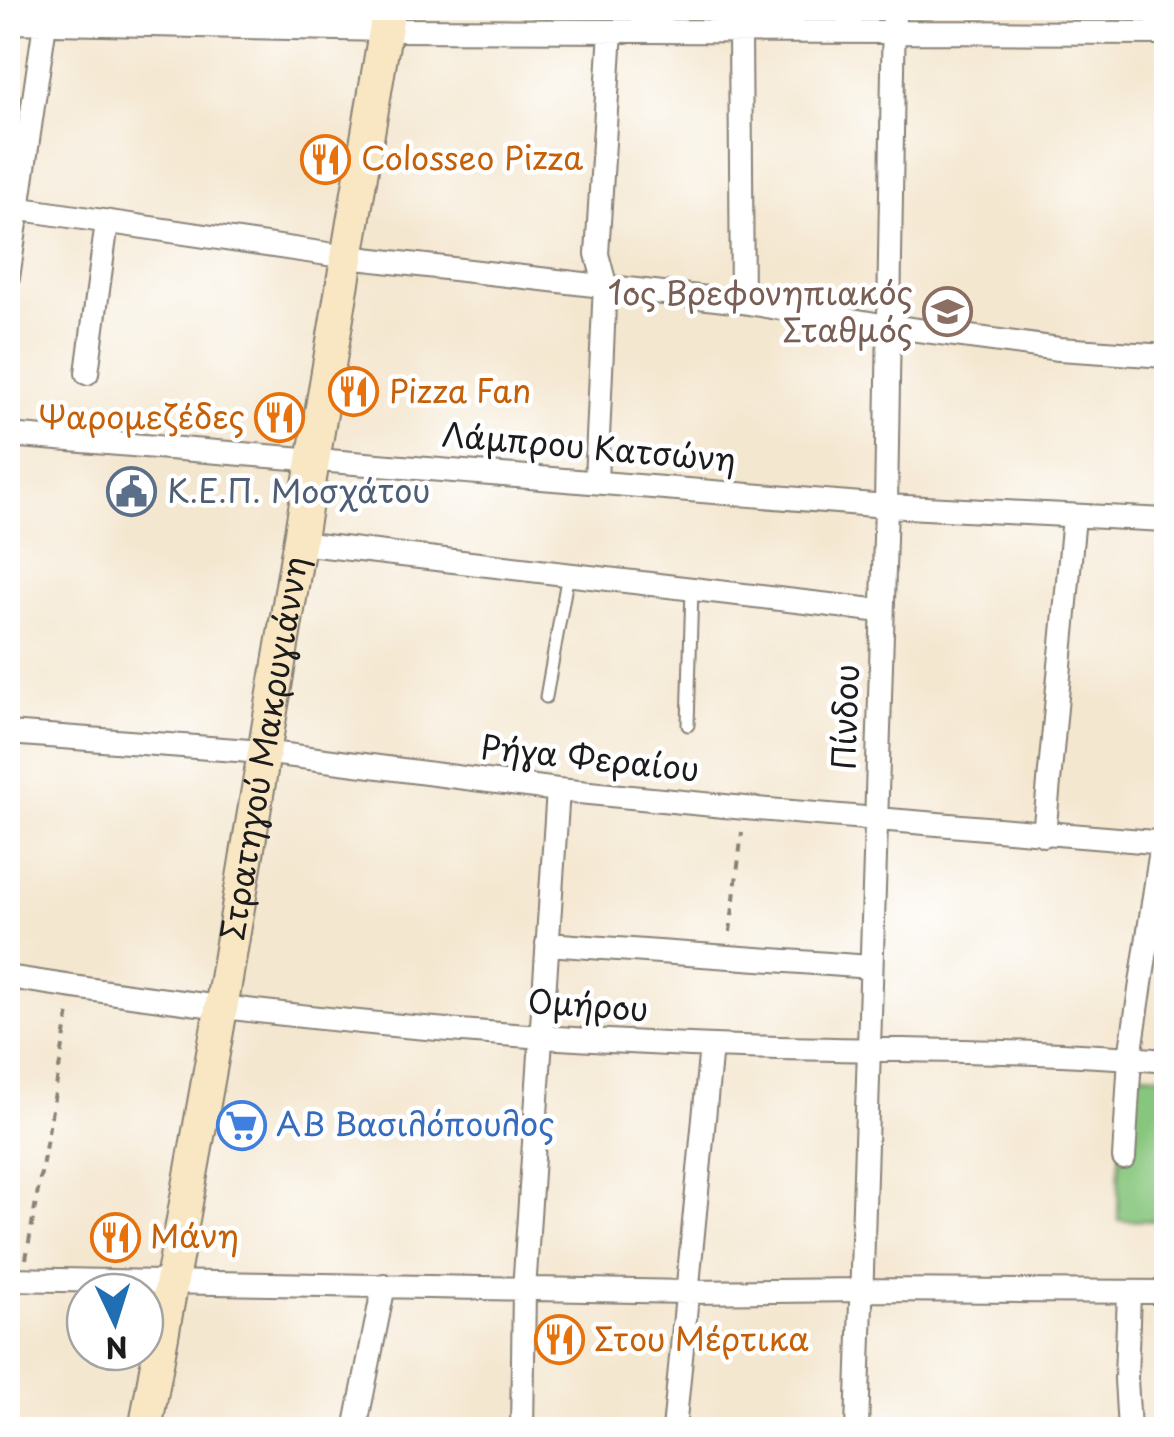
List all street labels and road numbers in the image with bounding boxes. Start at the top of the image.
street label: Λάμπρου Κατσώνη [440,409,738,483]
street label: Στρατηγού Μακρυγιάννη [207,553,319,944]
street label: Πίνδου [818,663,870,771]
street label: Ρήγα Φεραίου [479,722,702,792]
street label: Ομήρου [526,976,650,1032]

